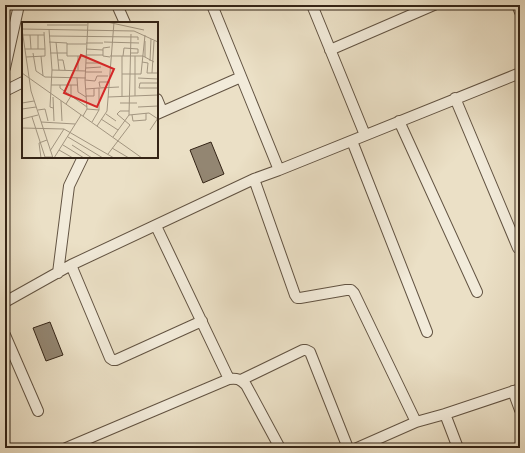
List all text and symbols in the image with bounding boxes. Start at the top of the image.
inset map [22,22,158,158]

